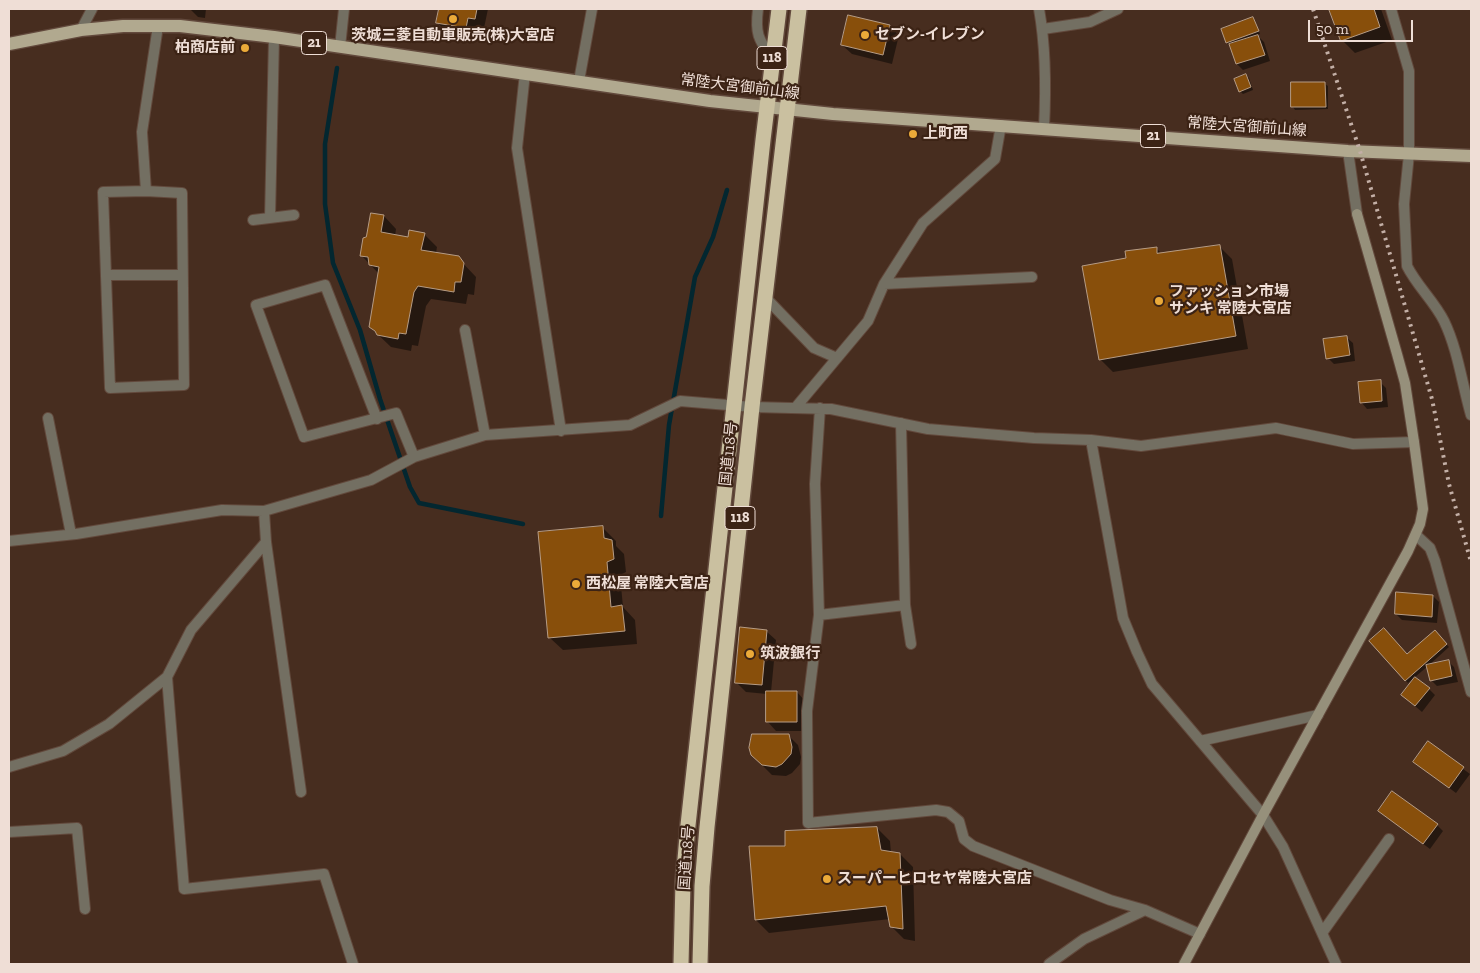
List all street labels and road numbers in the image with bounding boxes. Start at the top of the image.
road number: 21 [302,32,326,54]
road number: 118 [757,46,787,70]
street label: 常陸大宮御前山線 [679,71,801,103]
street label: 常陸大宮御前山線 [1187,114,1307,140]
road number: 21 [1140,124,1166,148]
street label: 国道118号 [717,421,741,487]
road number: 118 [725,506,755,530]
street label: 国道118号 [676,825,698,891]

